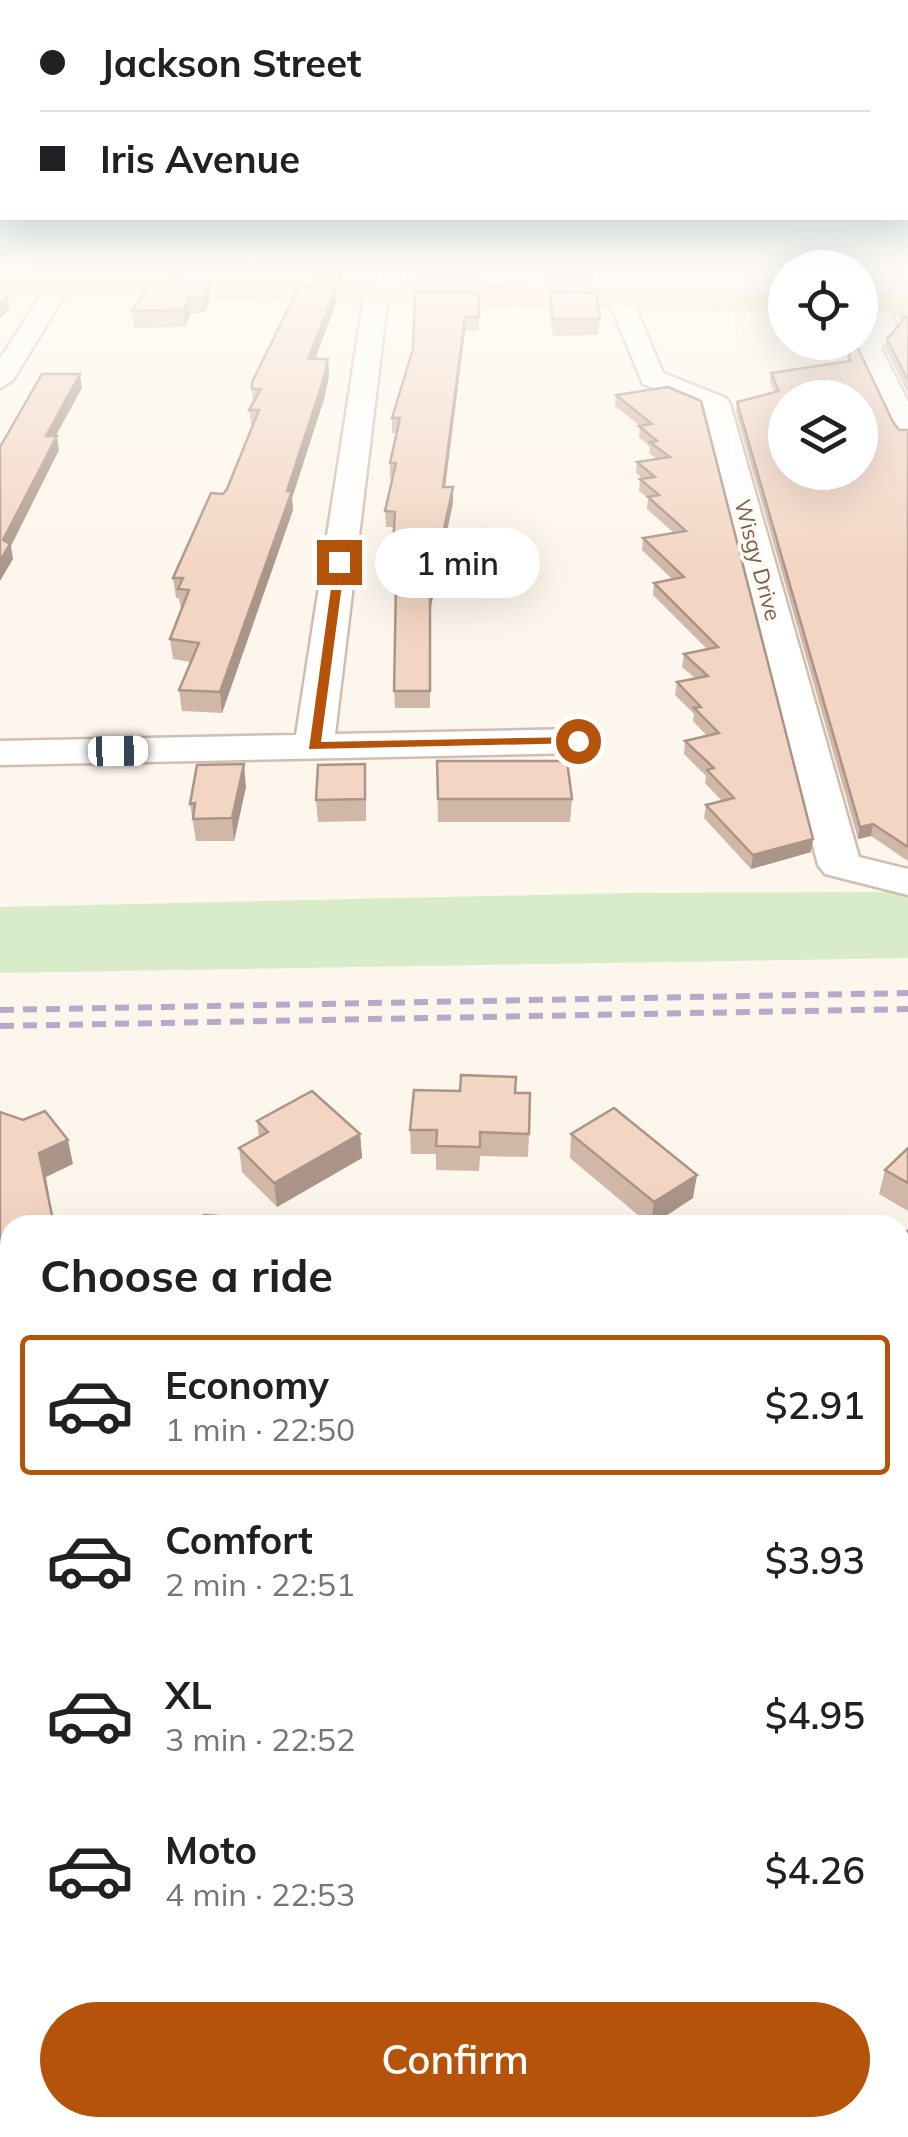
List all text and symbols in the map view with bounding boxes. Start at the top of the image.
text: Jackson Street [100,39,361,87]
text: Iris Avenue [100,135,300,183]
map controls [768,250,878,490]
button: locate [768,250,878,360]
button: layers [768,380,878,490]
street label: Wisgy Drive [728,496,788,624]
callout: 1 min [374,527,539,597]
route end [317,540,362,585]
text: 1 min [416,543,499,583]
route start [556,719,601,764]
car [88,735,148,767]
text: Choose a ride [40,1247,333,1303]
icon: car [45,1360,135,1450]
text: Economy [165,1361,329,1409]
text: $2.91 [765,1381,865,1429]
text: 1 min · 22:50 [165,1409,355,1449]
icon: car [45,1515,135,1605]
text: Comfort [165,1516,313,1564]
text: $3.93 [765,1536,865,1584]
text: 2 min · 22:51 [165,1564,355,1604]
icon: car [45,1670,135,1760]
text: XL [165,1671,212,1719]
text: $4.95 [765,1691,865,1739]
text: 3 min · 22:52 [165,1719,355,1759]
icon: car [45,1825,135,1915]
text: Moto [165,1826,257,1874]
text: $4.26 [765,1846,865,1894]
text: 4 min · 22:53 [165,1874,355,1914]
button: Confirm [40,2002,870,2117]

